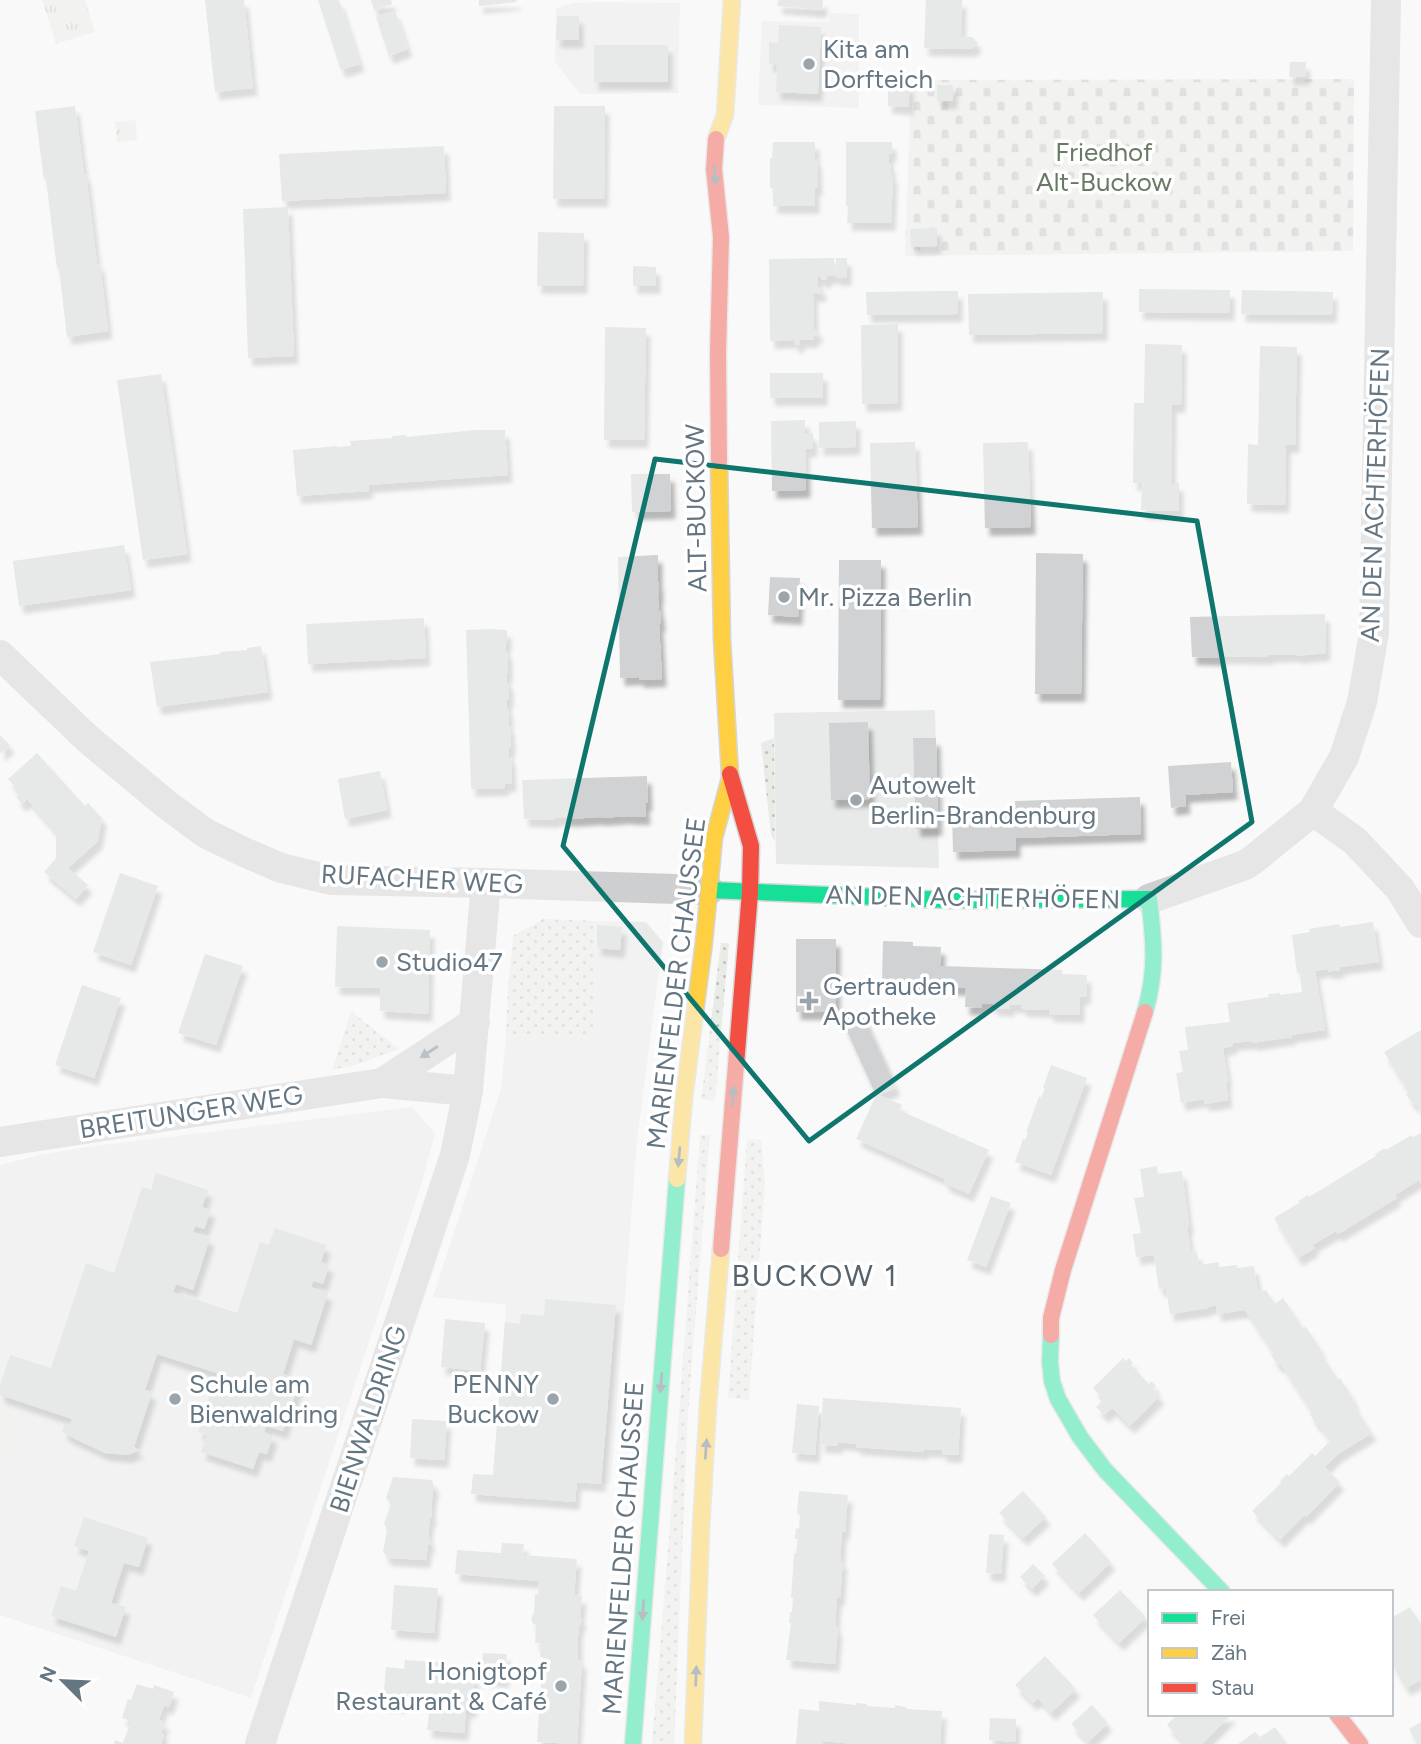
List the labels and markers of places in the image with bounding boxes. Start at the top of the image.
place label: Kita am Dorfteich [823,33,933,95]
marker: Kita am Dorfteich [801,56,817,72]
place label: Mr. Pizza Berlin [798,581,972,613]
marker: Mr. Pizza Berlin [776,589,792,605]
place label: Autowelt Berlin-Brandenburg [870,769,1096,831]
marker: Autowelt Berlin-Brandenburg [848,792,864,808]
place label: Studio47 [396,946,503,978]
marker: Studio47 [374,954,390,970]
place label: Gertrauden Apotheke [823,970,956,1032]
marker: Gertrauden Apotheke [801,993,817,1009]
place label: Schule am Bienwaldring [189,1368,338,1430]
place label: PENNY Buckow [447,1368,540,1430]
marker: Schule am Bienwaldring [167,1391,183,1407]
marker: PENNY Buckow [545,1391,561,1407]
place label: Honigtopf Restaurant & Café [335,1655,547,1717]
marker: Honigtopf Restaurant & Café [553,1678,569,1694]

